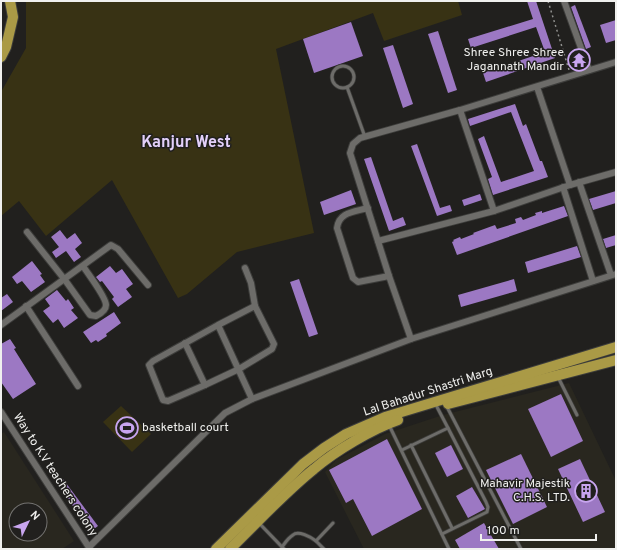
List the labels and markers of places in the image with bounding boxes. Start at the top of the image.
place label: Shree Shree Shree Jagannath Mandir [464,45,564,75]
temple icon: Shree Shree Shree Jagannath Mandir [566,47,592,73]
sports icon: basketball court [114,415,140,441]
place label: basketball court [142,420,229,436]
place label: Mahavir Majestik C.H.S. LTD. [480,476,570,506]
building icon: Mahavir Majestik C.H.S. LTD. [573,478,599,504]

